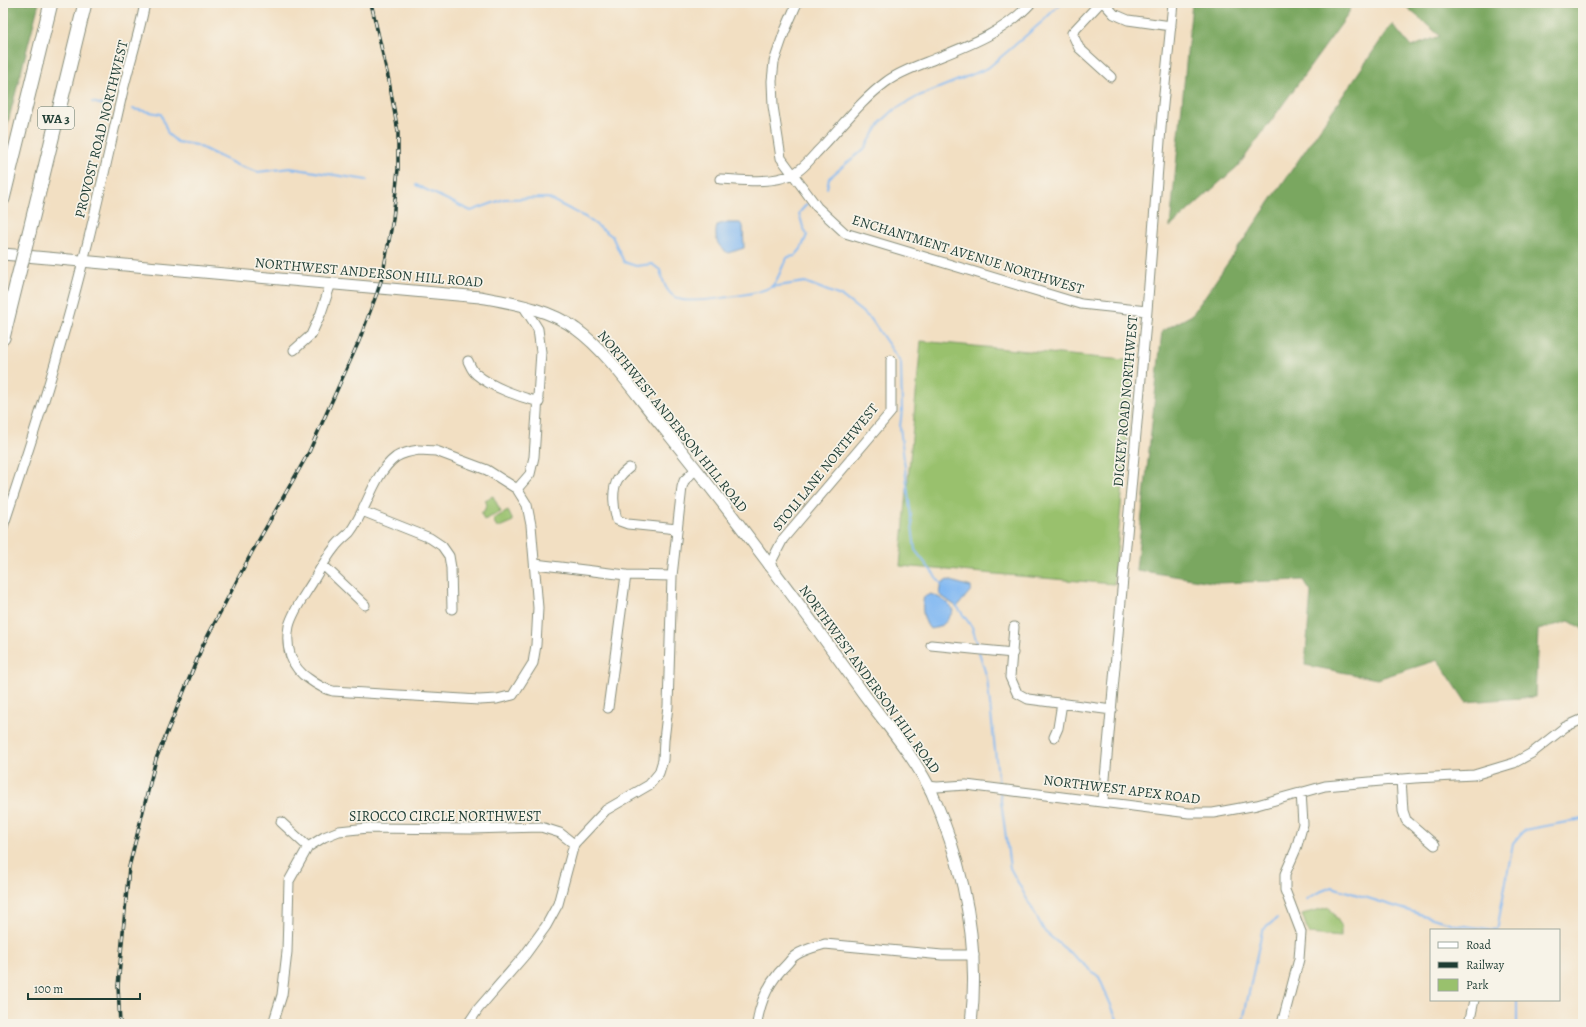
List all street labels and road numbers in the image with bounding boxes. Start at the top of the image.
street label: PROVOST ROAD NORTHWEST [70,38,133,220]
road number: WA 3 [38,107,74,129]
street label: ENCHANTMENT AVENUE NORTHWEST [850,210,1086,299]
street label: NORTHWEST ANDERSON HILL ROAD [254,253,484,292]
street label: DICKEY ROAD NORTHWEST [1109,314,1142,488]
street label: NORTHWEST ANDERSON HILL ROAD [593,326,752,516]
street label: STOLI LANE NORTHWEST [768,399,883,535]
street label: NORTHWEST ANDERSON HILL ROAD [795,581,945,778]
street label: NORTHWEST APEX ROAD [1042,770,1202,809]
street label: SIROCCO CIRCLE NORTHWEST [349,807,541,826]

